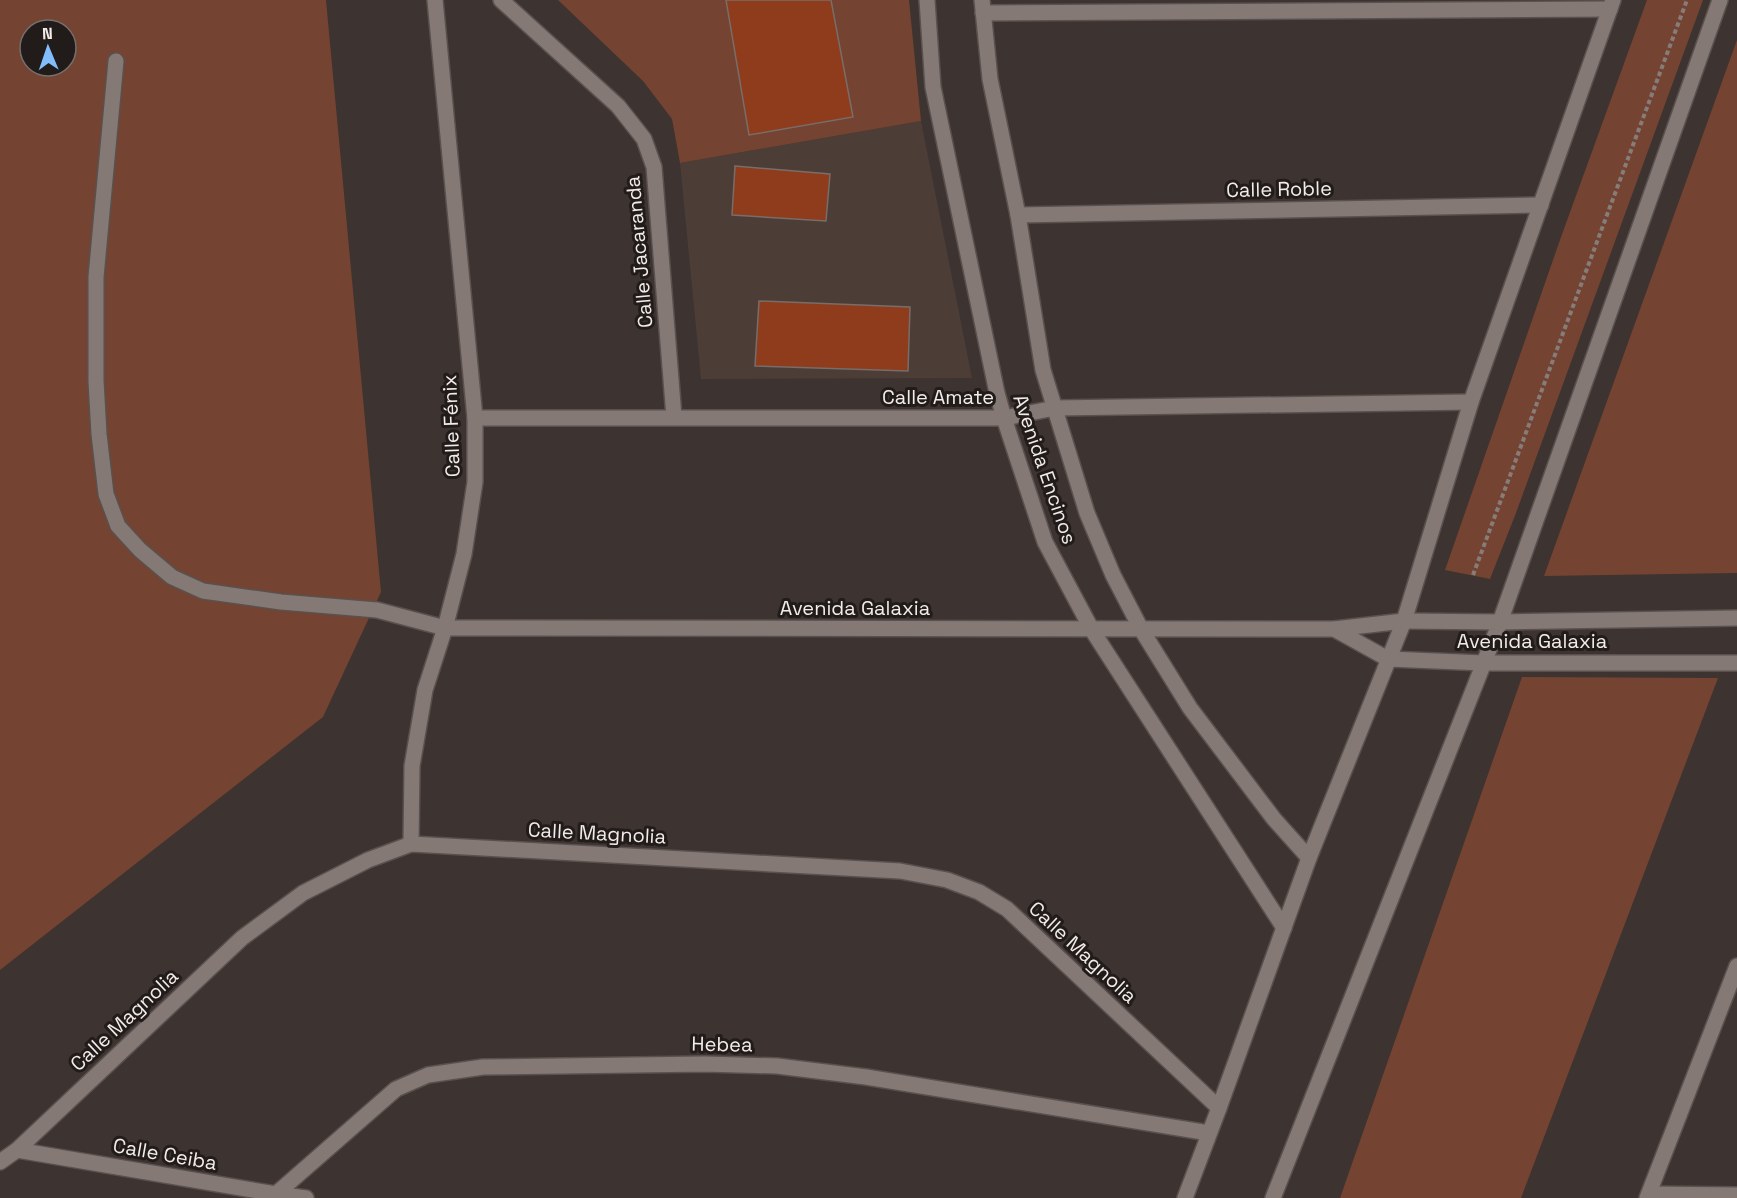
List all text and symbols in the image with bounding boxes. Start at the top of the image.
north arrow [18,18,78,78]
text: N [42,23,53,44]
street label: Calle Jacaranda [619,175,659,329]
street label: Calle Roble [1226,175,1332,203]
street label: Calle Fénix [436,374,466,478]
street label: Calle Amate [882,384,994,410]
street label: Avenida Encinos [1007,391,1083,547]
street label: Avenida Galaxia [780,595,930,621]
street label: Avenida Galaxia [1457,628,1607,654]
street label: Calle Magnolia [527,816,667,850]
street label: Calle Magnolia [1024,895,1142,1009]
street label: Calle Magnolia [65,963,183,1077]
street label: Hebea [691,1030,753,1058]
street label: Calle Ceiba [111,1132,219,1176]

